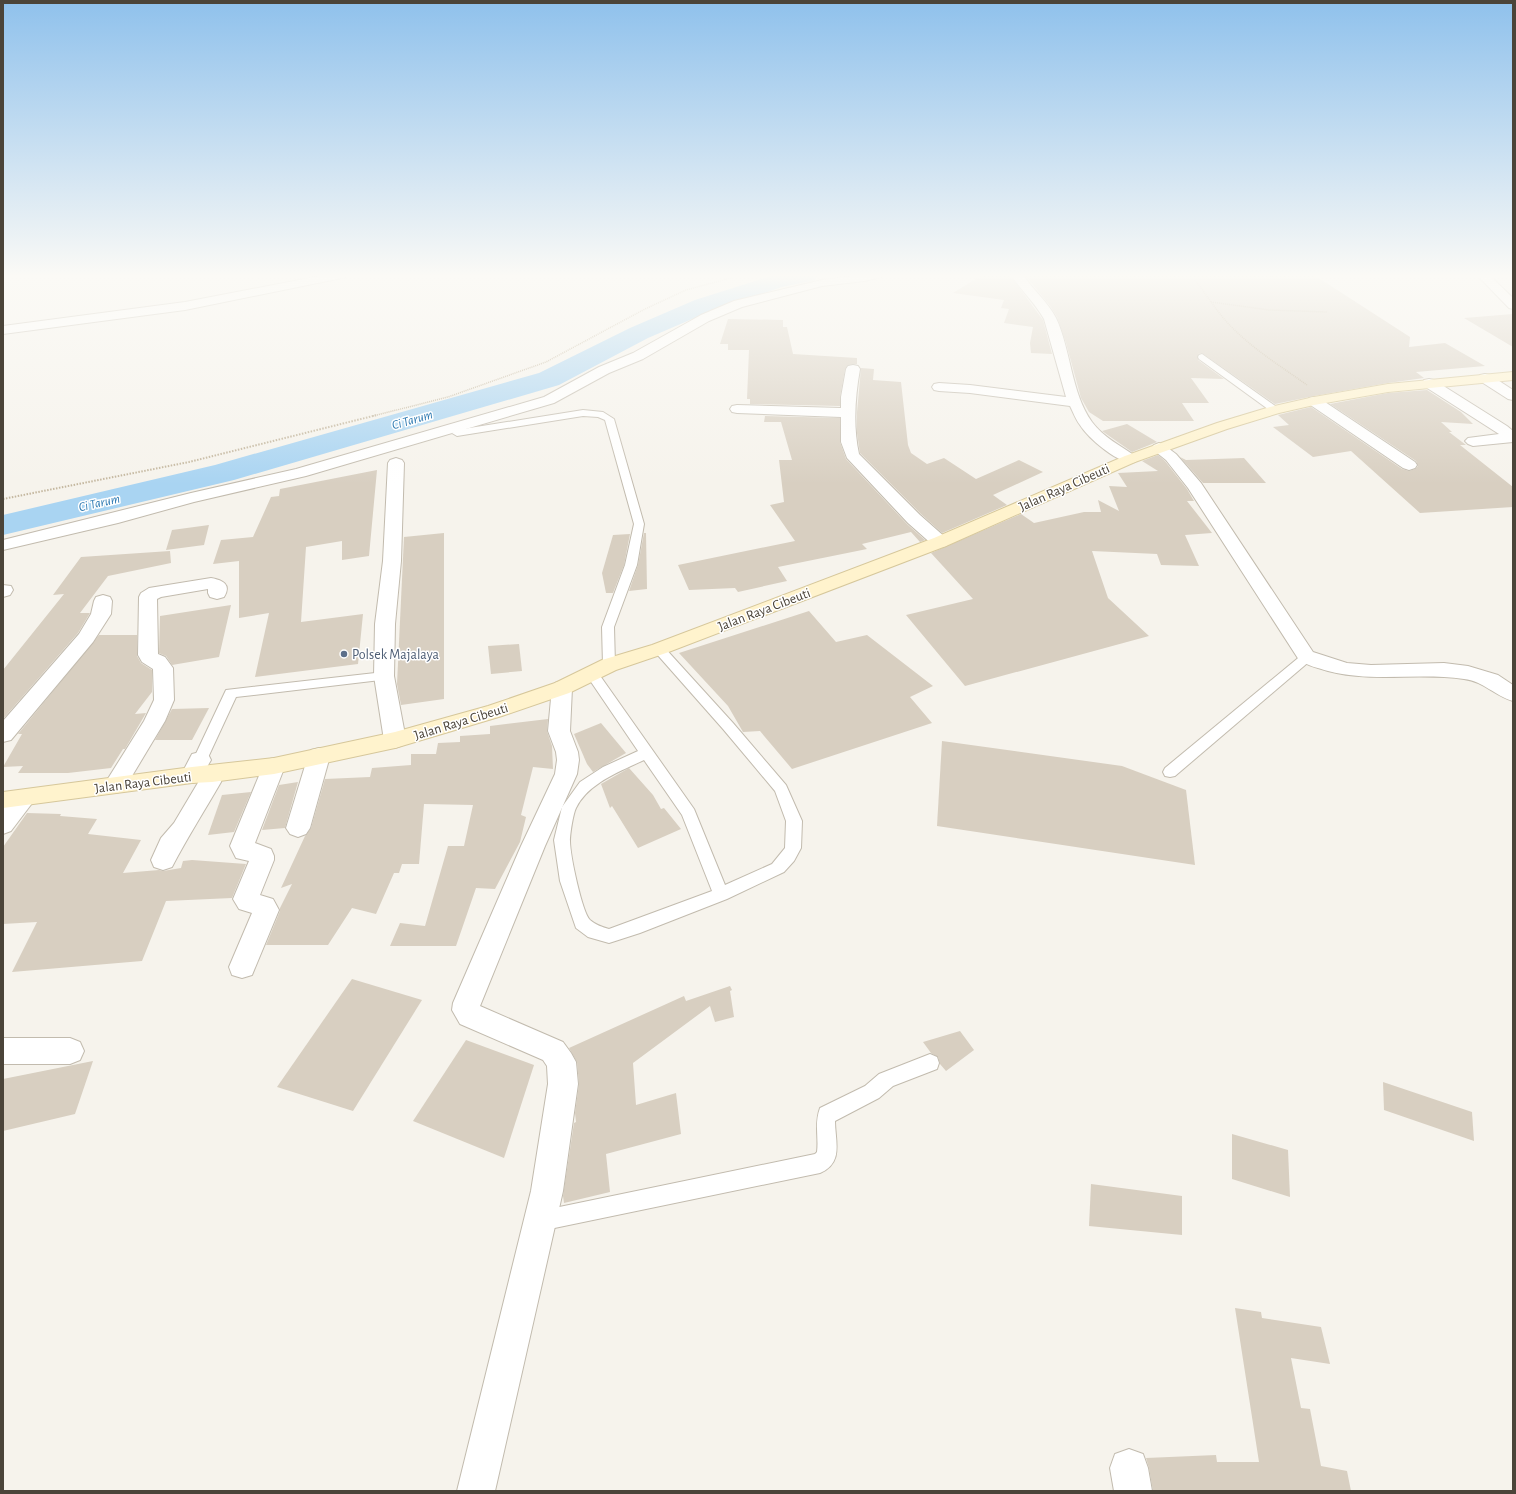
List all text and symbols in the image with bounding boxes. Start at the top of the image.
water label: Ci Tarum [390,408,434,432]
street label: Jalan Raya Cibeuti [1017,462,1112,514]
water label: Ci Tarum [77,492,121,515]
street label: Jalan Raya Cibeuti [716,586,812,634]
place label: Polsek Majalaya [352,648,439,662]
marker: Polsek Majalaya [339,649,349,659]
street label: Jalan Raya Cibeuti [413,701,510,743]
street label: Jalan Raya Cibeuti [94,770,192,796]

